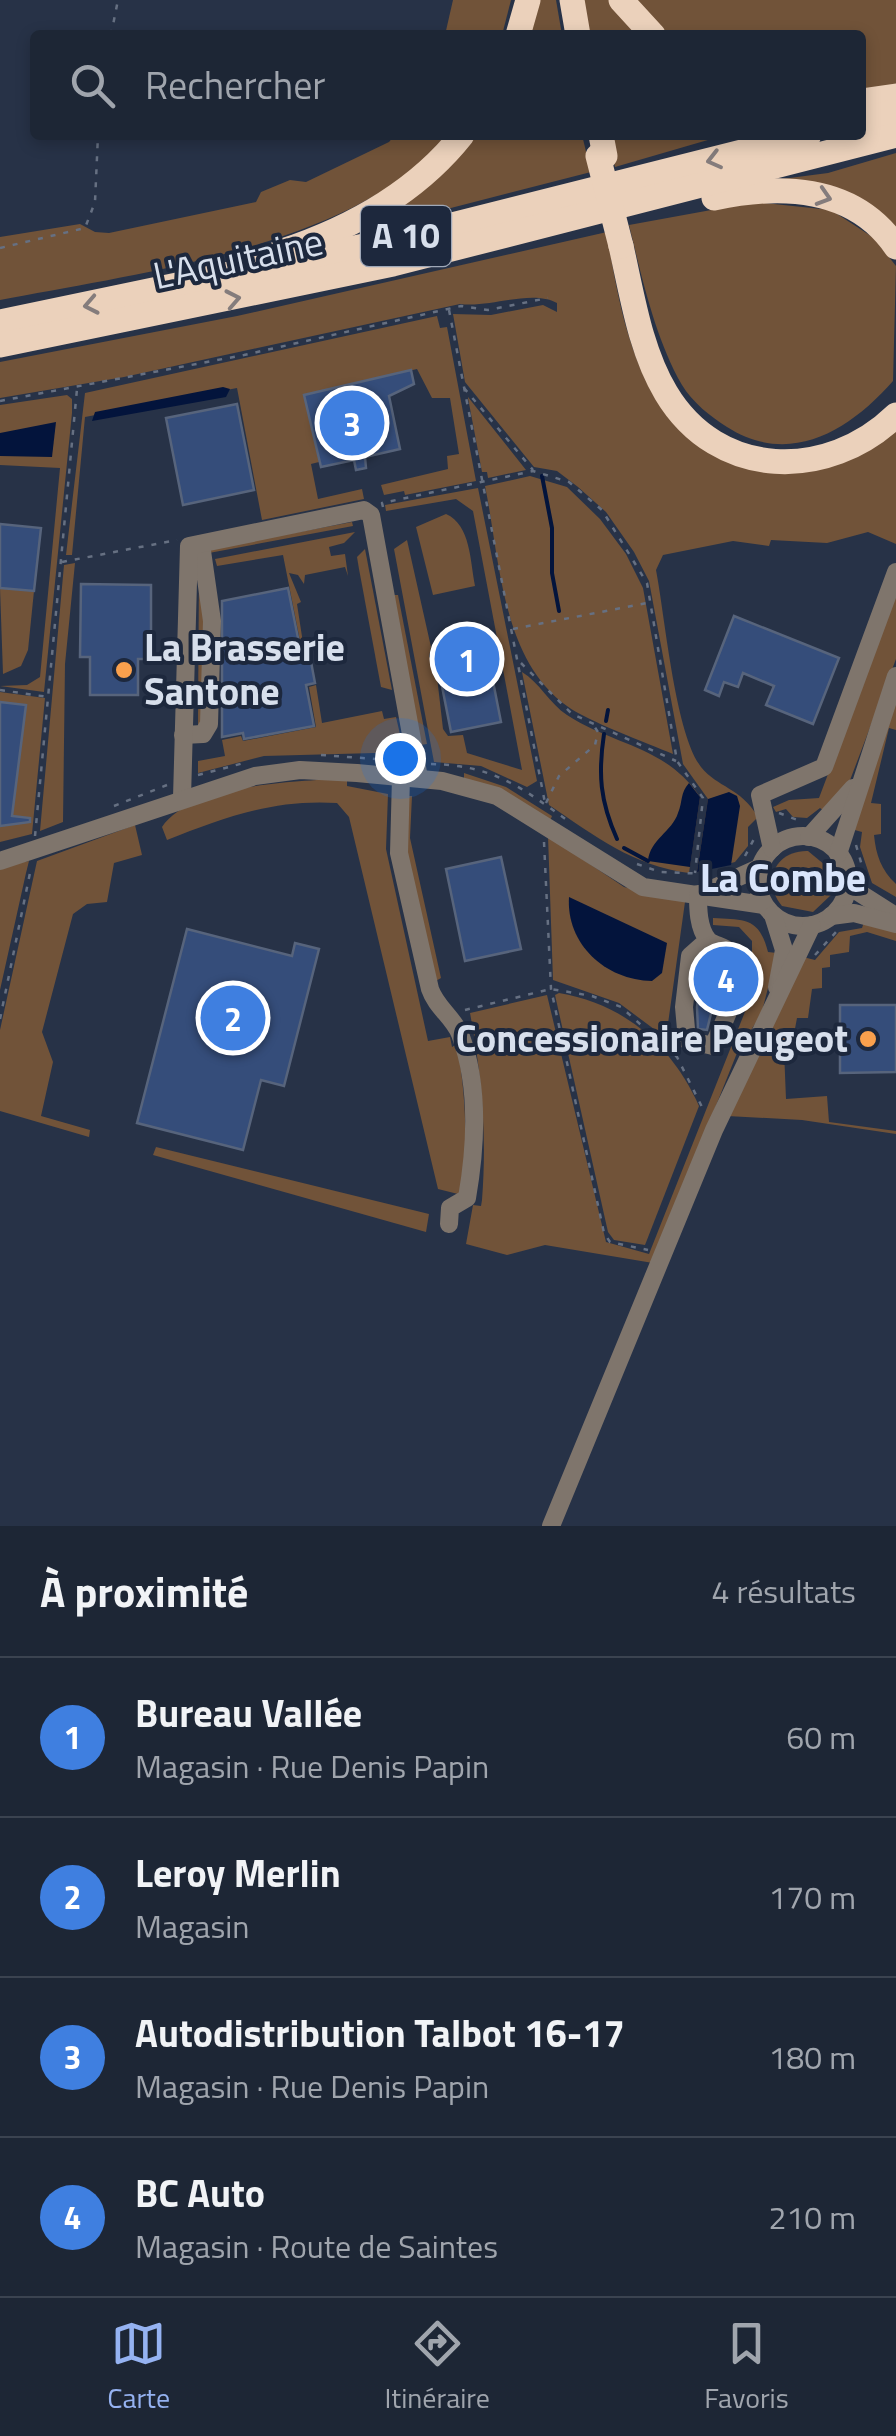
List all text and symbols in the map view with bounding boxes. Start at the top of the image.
search box [30,30,866,140]
text: Rechercher [145,56,326,114]
icon: search [65,58,120,113]
one-way arrow [706,148,724,169]
one-way arrow [814,185,831,206]
road number: A 10 [361,206,451,266]
street label: L'Aquitaine [148,212,328,304]
one-way arrow [224,290,241,311]
one-way arrow [83,293,100,314]
pin: 3 [320,386,384,460]
place label: La Brasserie Santone [144,618,345,720]
pin: 1 [434,622,500,696]
marker: La Brasserie Santone [113,659,135,681]
your location [375,733,426,784]
district label: La Combe [700,847,866,908]
pin: 4 [694,942,758,1016]
pin: 2 [200,980,266,1056]
place label: Concessionaire Peugeot [456,1009,848,1067]
marker: Concessionaire Peugeot [857,1028,879,1050]
text: À proximité [40,1559,248,1623]
text: 4 résultats [711,1567,856,1615]
text: Bureau Vallée [135,1684,362,1742]
text: 1 [64,1713,81,1761]
text: 60 m [786,1713,856,1761]
text: Magasin · Rue Denis Papin [135,1742,489,1790]
text: Leroy Merlin [135,1844,341,1902]
text: 2 [64,1873,81,1921]
text: 170 m [768,1873,856,1921]
text: Magasin [135,1902,249,1950]
text: Autodistribution Talbot 16-17 [135,2004,625,2062]
text: 3 [64,2033,81,2081]
text: 180 m [768,2033,856,2081]
text: Magasin · Rue Denis Papin [135,2062,489,2110]
text: BC Auto [135,2164,265,2222]
text: 4 [64,2193,81,2241]
text: 210 m [768,2193,856,2241]
text: Magasin · Route de Saintes [135,2222,498,2270]
tab: Carte [107,2316,170,2419]
tab: Itinéraire [384,2316,490,2419]
tab: Favoris [704,2316,789,2419]

